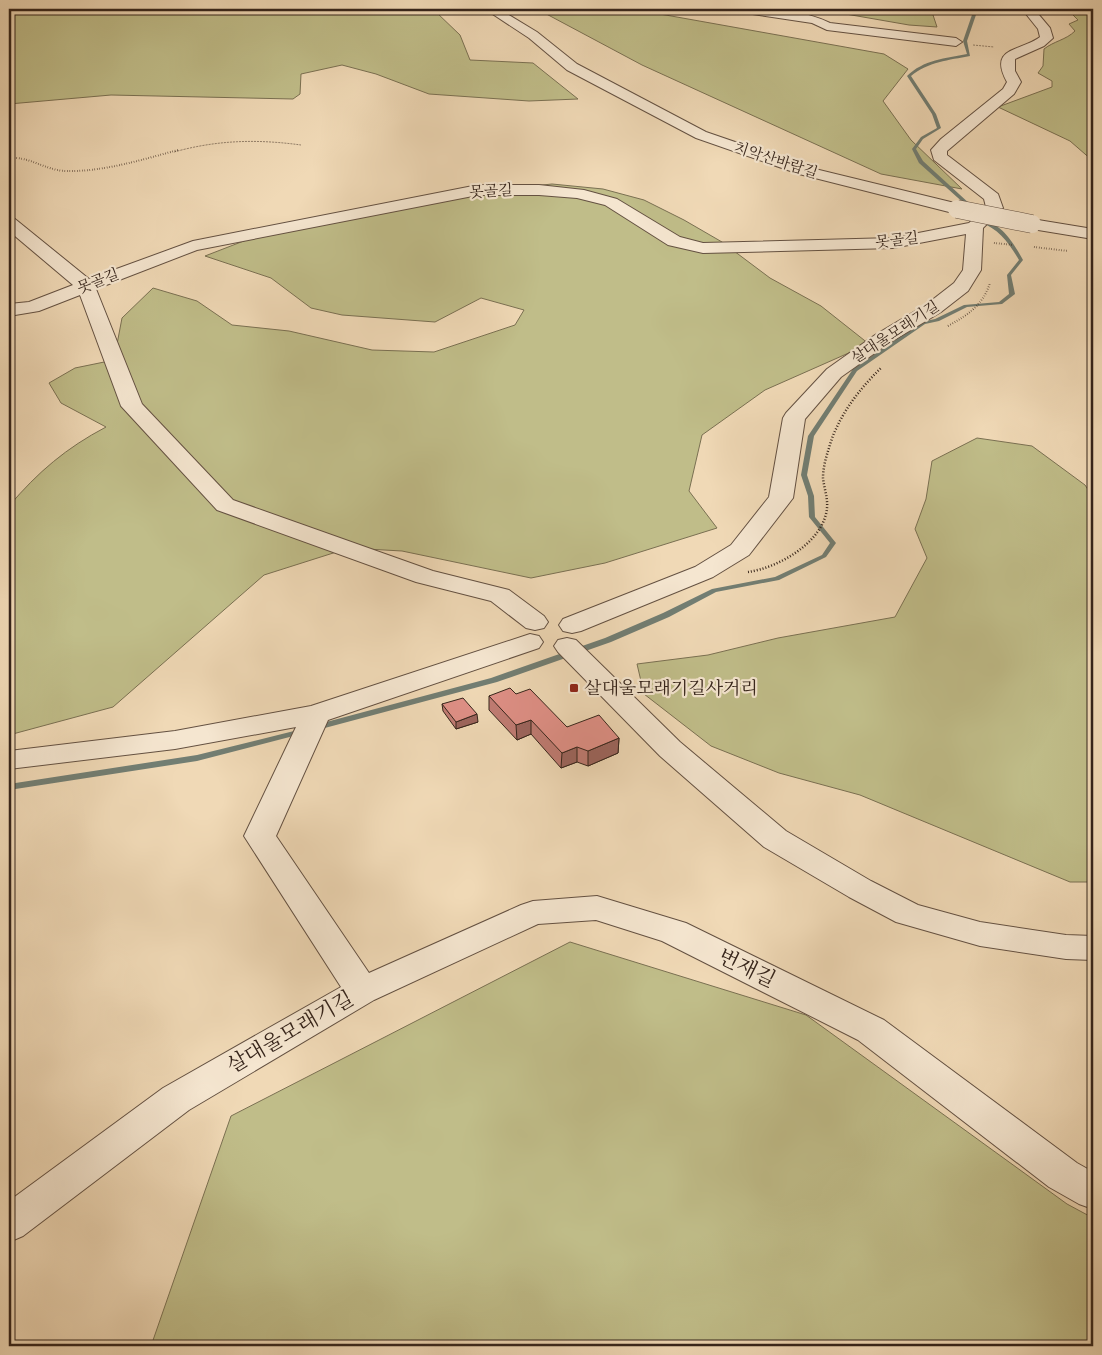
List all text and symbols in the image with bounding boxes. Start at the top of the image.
street label: 치악산바람길 [732,137,820,183]
street label: 못골길 [469,180,513,202]
street label: 못골길 [874,227,920,253]
street label: 못골길 [74,264,122,298]
street label: 살대울모래기길 [847,296,943,368]
place label: 살대울모래기길사거리 [584,676,758,700]
marker: 살대울모래기길사거리 [568,682,580,694]
street label: 번재길 [714,942,780,994]
street label: 살대울모래기길 [222,984,358,1080]

